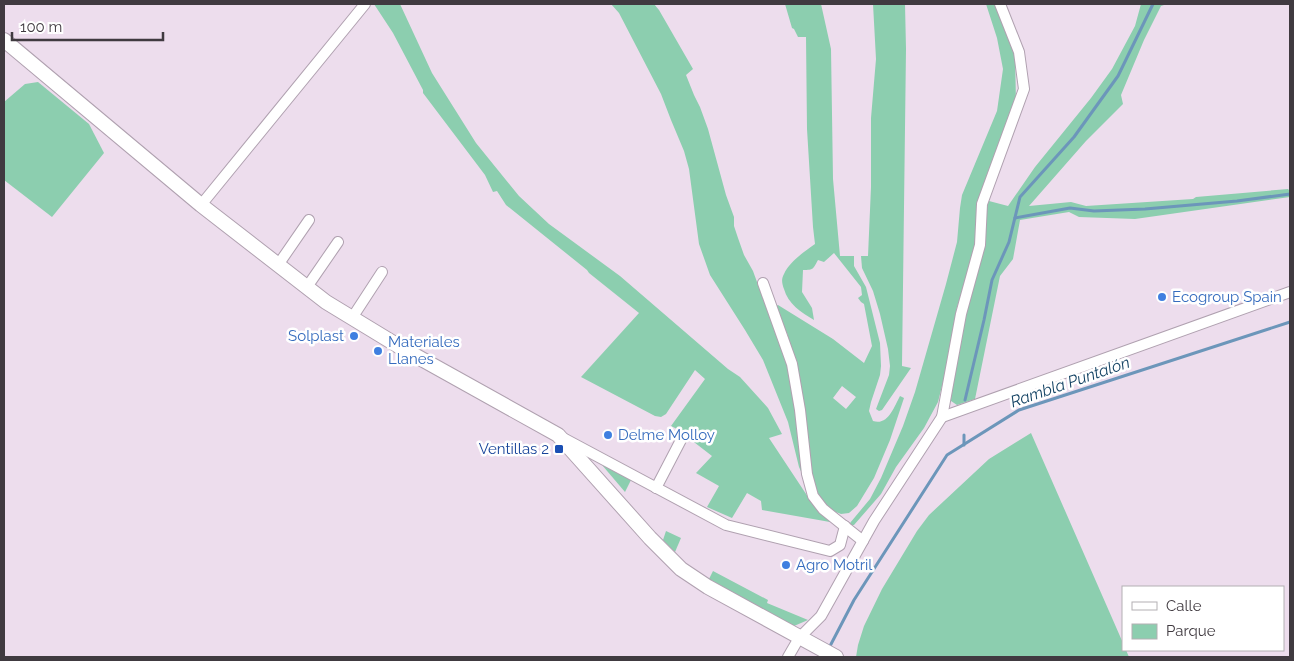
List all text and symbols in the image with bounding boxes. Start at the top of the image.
scale bar [12,10,164,42]
text: 100 m [20,18,62,36]
place label: Ecogroup Spain [1172,288,1282,306]
marker: Ecogroup Spain [1156,291,1168,303]
place label: Solplast [288,327,344,345]
marker: Solplast [348,330,360,342]
place label: Materiales Llanes [388,333,460,368]
marker: Materiales Llanes [372,345,384,357]
water label: Rambla Puntalón [1008,353,1132,411]
place label: Delme Molloy [618,426,715,444]
marker: Delme Molloy [602,429,614,441]
place label: Ventillas 2 [479,440,549,458]
marker: Ventillas 2 [553,443,565,455]
place label: Agro Motril [796,556,873,574]
marker: Agro Motril [780,559,792,571]
legend [1122,586,1284,651]
text: Calle [1166,597,1202,615]
text: Parque [1166,622,1216,640]

